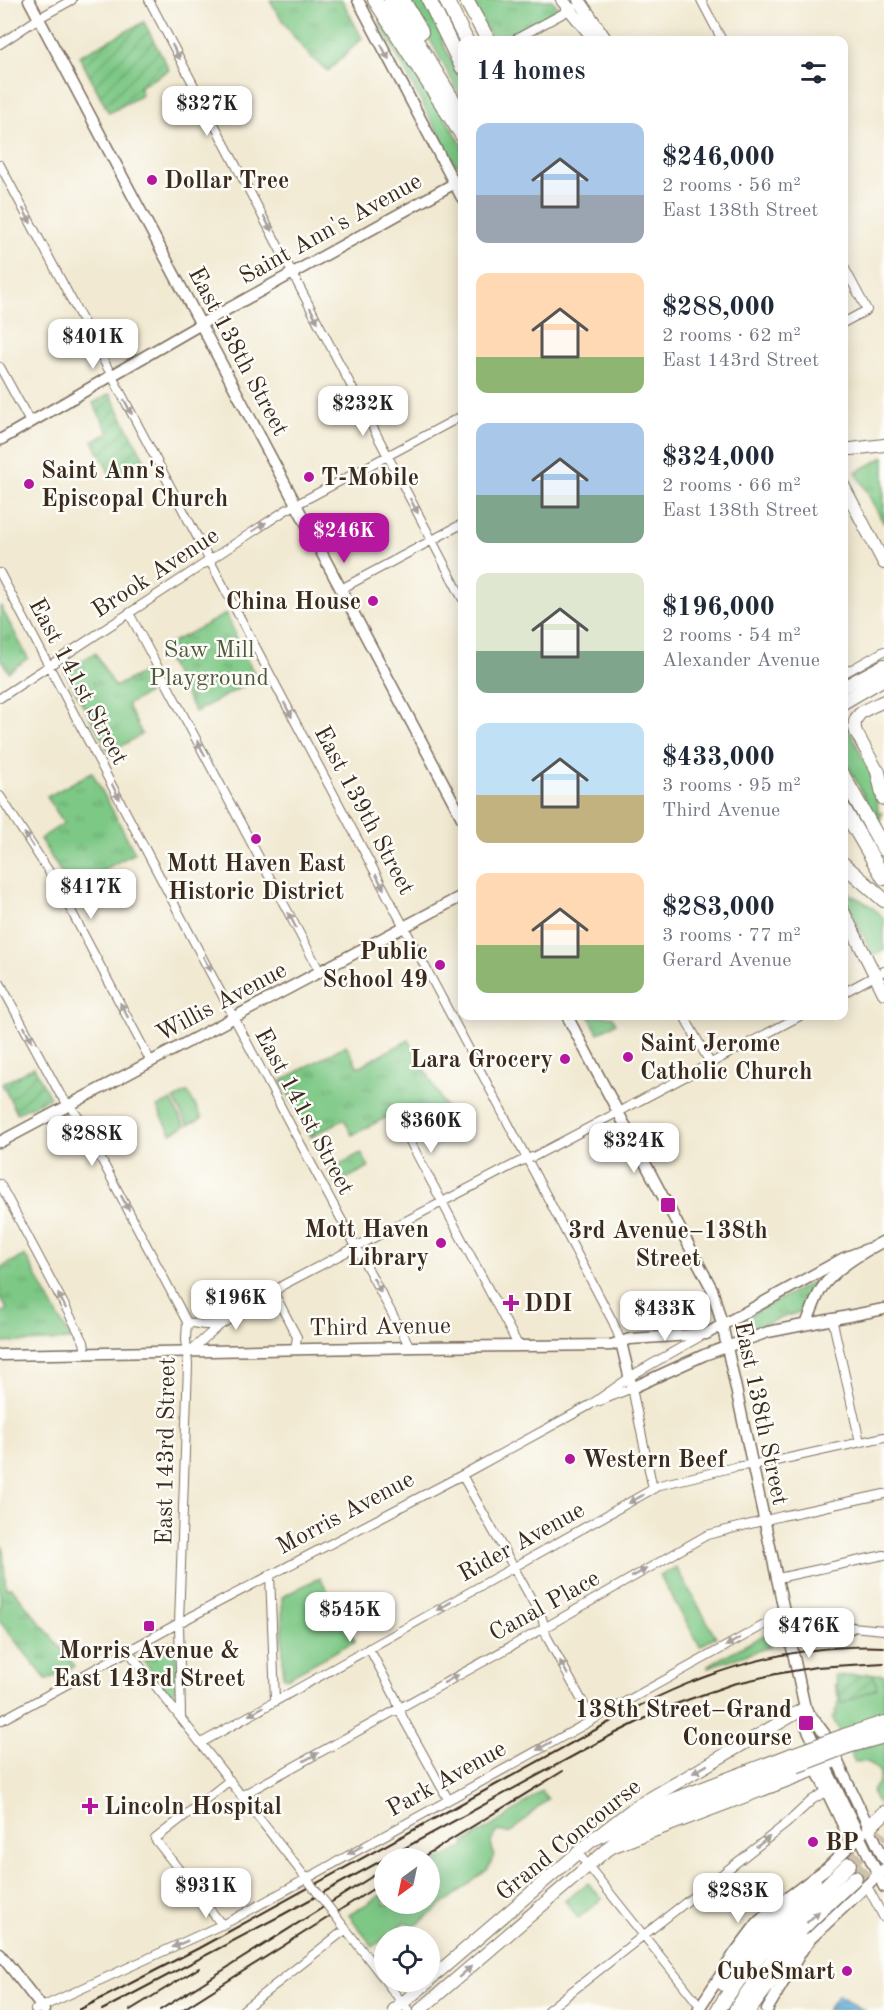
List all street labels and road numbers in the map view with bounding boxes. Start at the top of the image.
street label: Saint Ann's Avenue [236,170,426,290]
street label: East 138th Street [183,264,292,440]
street label: Brook Avenue [88,524,224,623]
street label: East 141st Street [23,595,131,769]
street label: East 139th Street [309,723,418,899]
street label: Willis Avenue [153,958,291,1047]
street label: East 141st Street [249,1025,357,1199]
street label: Third Avenue [309,1315,451,1341]
street label: East 138th Street [729,1319,791,1508]
street label: East 143rd Street [153,1357,181,1545]
street label: Morris Avenue [273,1468,418,1560]
street label: Rider Avenue [455,1498,589,1587]
street label: Canal Place [486,1567,604,1647]
street label: Park Avenue [383,1737,511,1822]
street label: Grand Concourse [492,1775,646,1906]

